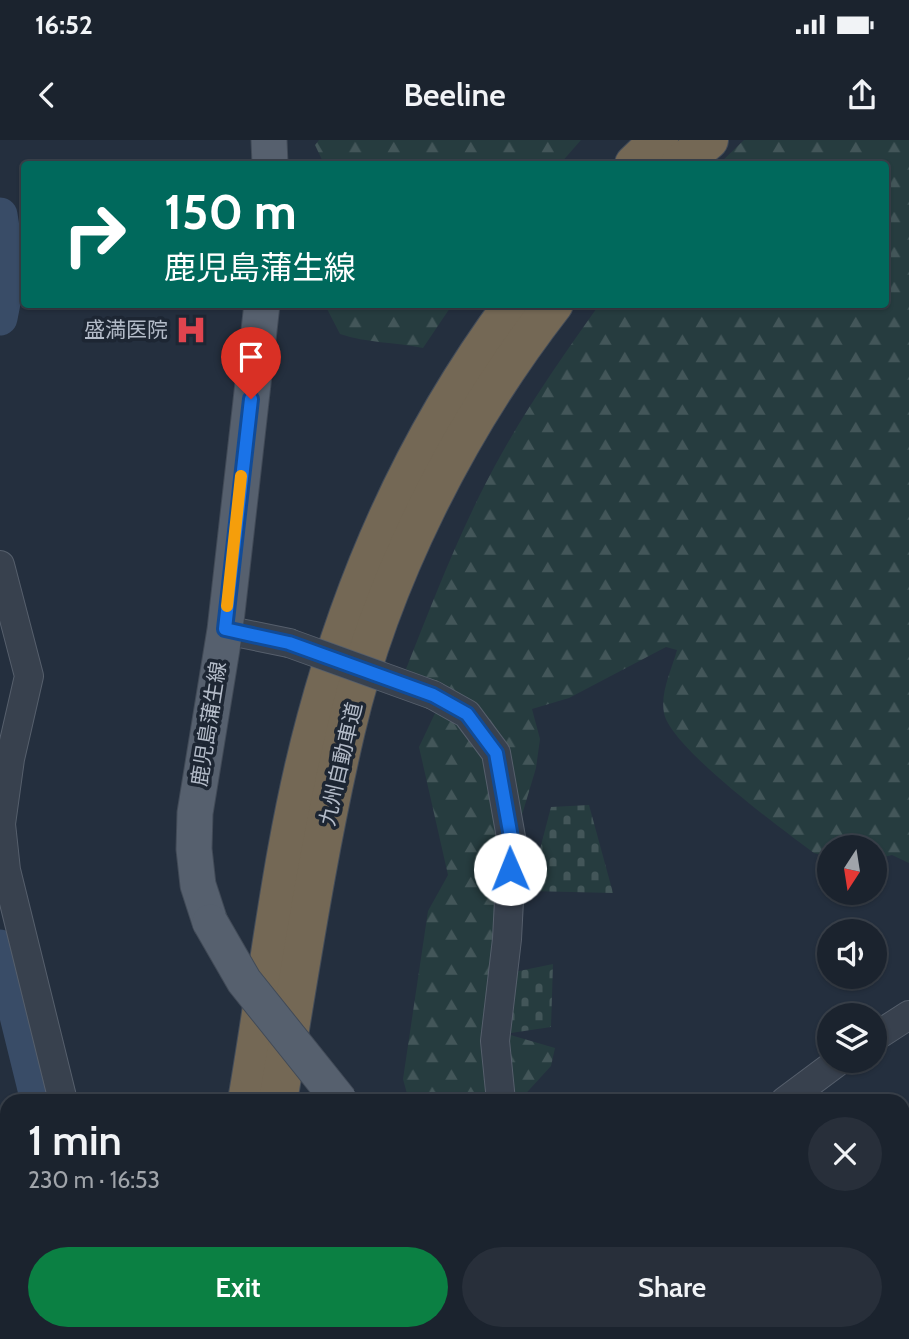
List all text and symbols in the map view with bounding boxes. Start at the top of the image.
text: 16:52 [35,9,93,41]
text: Beeline [403,75,506,114]
icon: back [28,76,66,114]
icon: share [843,76,881,114]
text: 150 m [164,182,297,241]
icon: right [49,189,140,280]
text: 鹿児島蒲生線 [164,248,356,287]
hospital icon: 盛満医院 [174,313,208,347]
place label: 盛満医院 [84,317,168,342]
pin [221,327,281,399]
icon: arrive [232,338,270,376]
street label: 鹿児島蒲生線 [186,660,231,788]
street label: 九州自動車道 [314,700,367,828]
position arrow [473,832,547,906]
north arrow [817,835,887,905]
map controls [817,835,887,1073]
button: sound [817,919,887,989]
button: layers [817,1003,887,1073]
text: 1 min [28,1114,122,1166]
button: close [808,1117,882,1191]
text: 230 m · 16:53 [28,1166,160,1194]
button: Exit [28,1247,448,1327]
button: Share [462,1247,882,1327]

